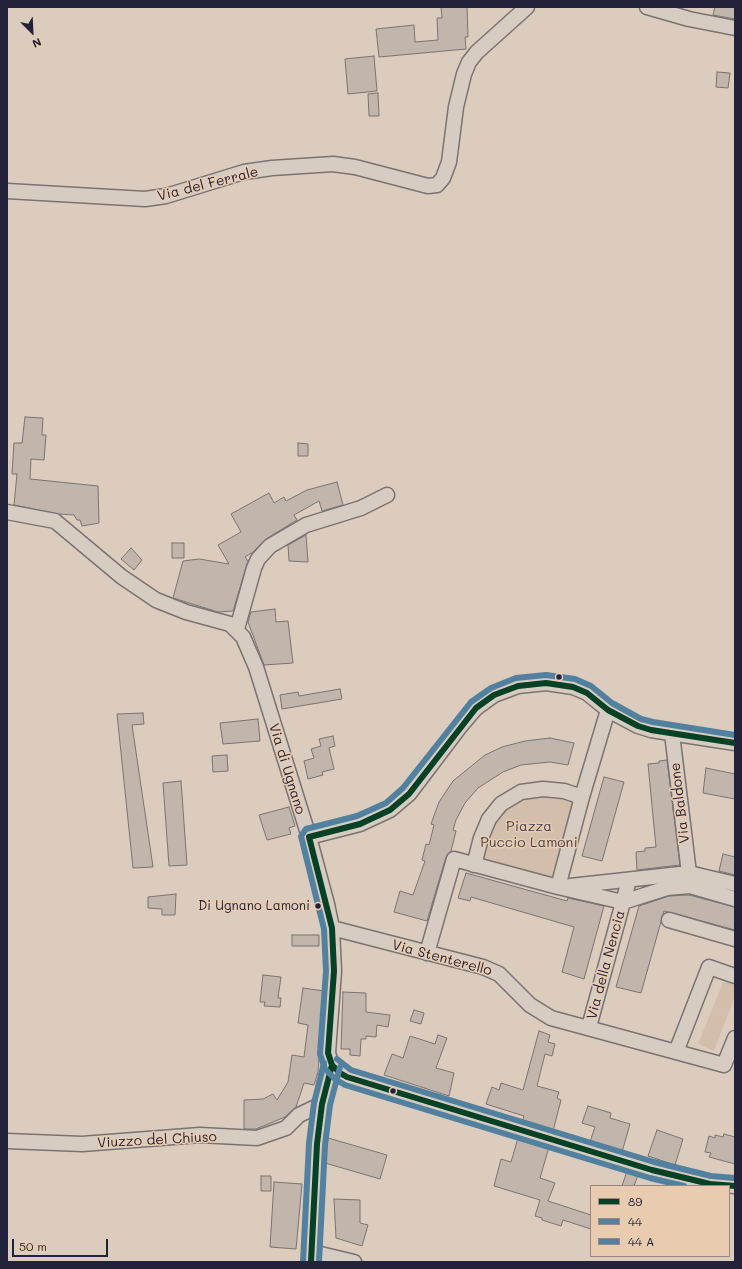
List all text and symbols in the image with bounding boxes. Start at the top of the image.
north arrow [12,12,52,52]
text: N [30,35,44,52]
street label: Via del Ferrale [156,163,260,205]
unlabelled marker [554,672,564,682]
street label: Via di Ugnano [265,722,309,816]
street label: Via Baldone [667,762,693,844]
park label: Piazza Puccio Lamoni [480,819,578,852]
place label: Di Ugnano Lamoni [198,898,310,914]
marker: Di Ugnano Lamoni [313,901,323,911]
street label: Via della Nencia [583,909,629,1021]
street label: Via Stenterello [390,937,494,979]
unlabelled marker [388,1086,398,1096]
street label: Viuzzo del Chiuso [97,1128,217,1152]
legend [590,1185,730,1257]
text: 89 [628,1193,642,1209]
text: 44 [628,1213,642,1229]
scale bar [14,1231,110,1257]
text: 44 A [628,1233,654,1249]
text: 50 m [19,1238,47,1254]

